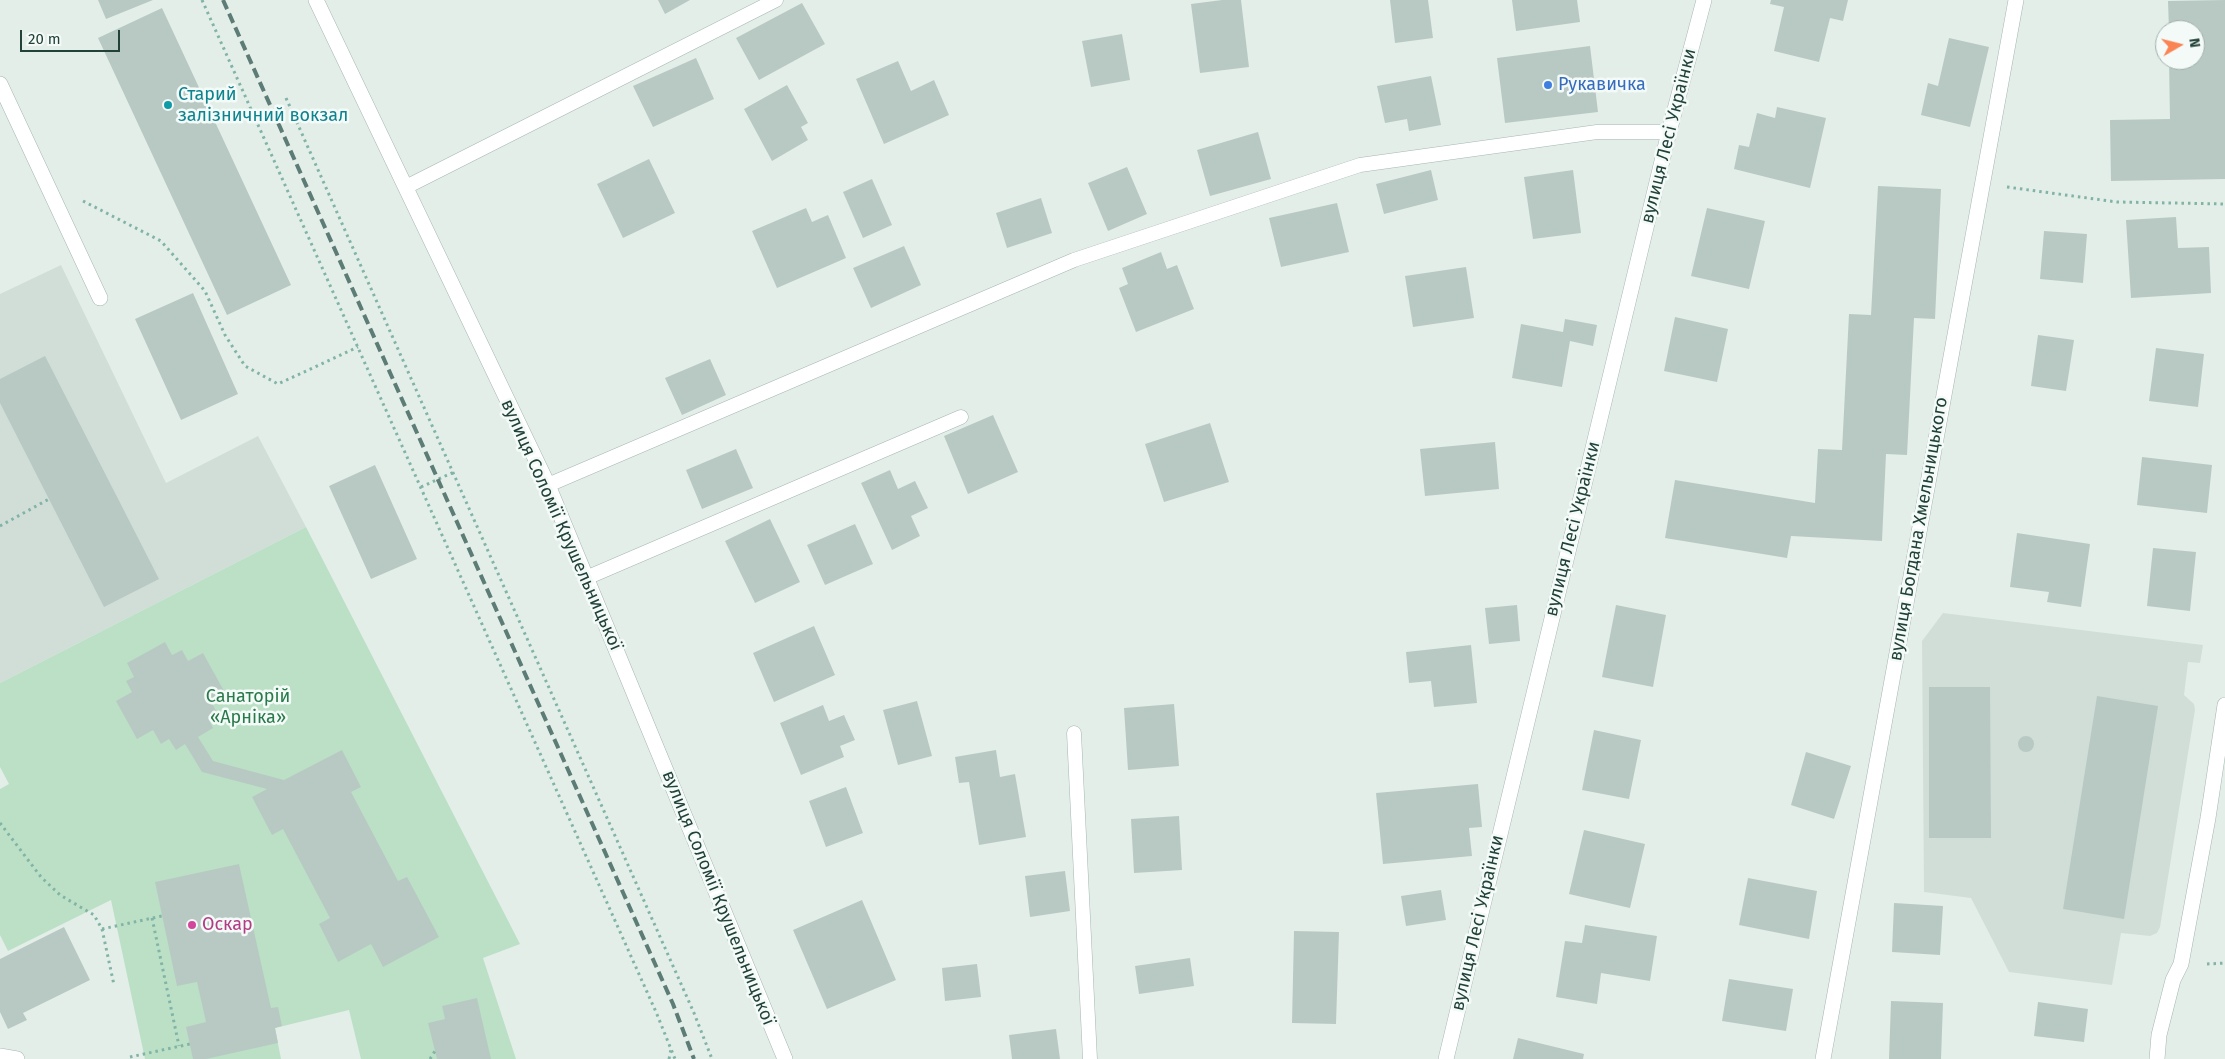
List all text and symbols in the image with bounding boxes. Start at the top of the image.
scale bar [22,20,122,52]
north arrow [2155,20,2205,70]
text: 20 m [28,30,61,48]
text: N [2185,37,2203,49]
street label: вулиця Лесі Українки [1637,46,1701,226]
place label: Рукавичка [1558,74,1646,96]
marker: Рукавичка [1542,79,1554,91]
place label: Старий залізничний вокзал [178,84,348,126]
marker: Старий залізничний вокзал [162,99,174,111]
street label: вулиця Богдана Хмельницького [1885,395,1953,663]
street label: вулиця Соломії Крушельницької [496,396,626,654]
street label: вулиця Лесі Українки [1541,439,1605,619]
park label: Санаторій «Арніка» [206,686,290,729]
street label: вулиця Соломії Крушельницької [657,767,779,1029]
street label: вулиця Лесі Українки [1447,833,1509,1013]
place label: Оскар [202,914,253,936]
marker: Оскар [186,919,198,931]

